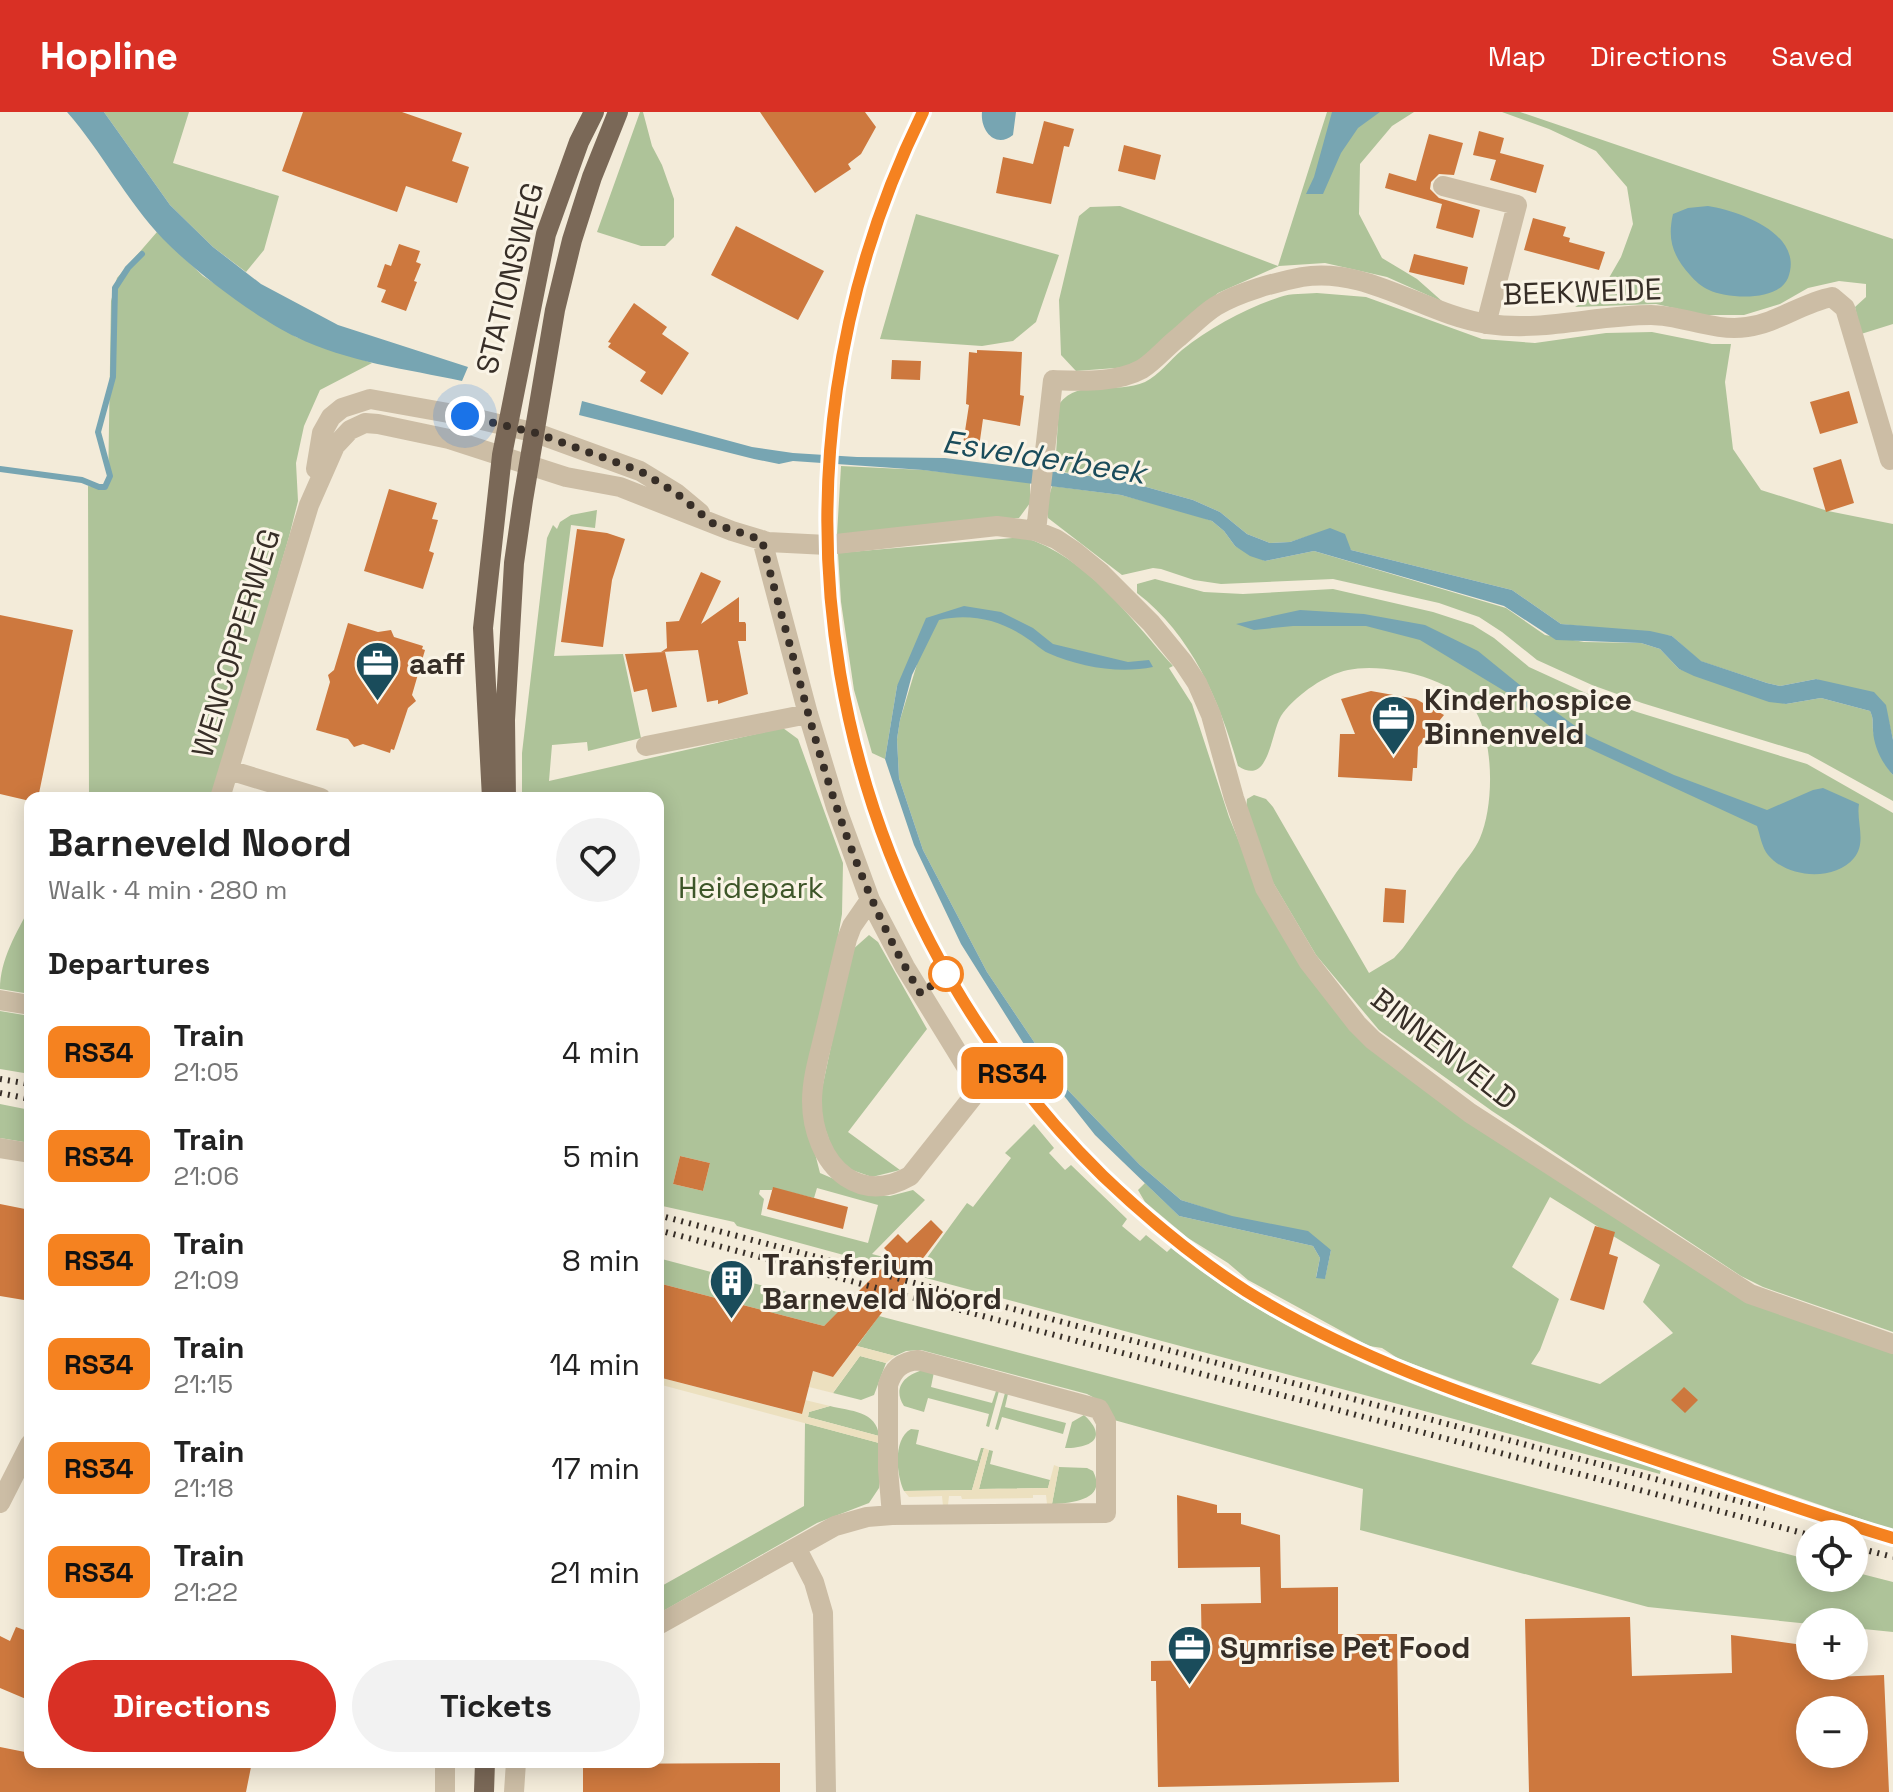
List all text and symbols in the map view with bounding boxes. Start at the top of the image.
text: Hopline [40,32,178,80]
text: Map [1488,38,1546,74]
text: Directions [1590,38,1727,74]
text: Saved [1771,38,1853,74]
street label: STATIONSWEG [467,178,552,378]
street label: BEEKWEIDE [1502,269,1662,314]
your location [445,396,485,436]
water label: Esvelderbeek [940,421,1152,493]
street label: WENCOPPERWEG [182,524,289,762]
office icon: aaff [354,640,402,703]
place label: aaff [409,644,466,683]
place label: Kinderhospice Binnenveld [1424,680,1632,753]
office icon: Kinderhospice Binnenveld [1369,693,1417,756]
button: heart [556,818,640,902]
text: Barneveld Noord [48,819,352,867]
park label: Heidepark [678,868,824,907]
text: Walk · 4 min · 280 m [48,873,287,907]
text: Departures [48,944,210,983]
unlabelled marker [929,957,963,991]
street label: BINNENVELD [1363,979,1525,1118]
text: Train [174,1016,244,1055]
text: 4 min [562,1033,640,1072]
text: RS34 [64,1034,134,1070]
line badge: RS34 [956,1047,1068,1099]
text: 21:05 [174,1055,239,1089]
text: RS34 [977,1055,1047,1091]
text: Train [174,1120,244,1159]
text: 5 min [563,1137,640,1176]
text: RS34 [64,1138,134,1174]
text: 21:06 [174,1159,239,1193]
text: Train [174,1224,244,1263]
text: 8 min [562,1241,640,1280]
text: RS34 [64,1242,134,1278]
place label: Transferium Barneveld Noord [762,1245,1002,1318]
building icon: Transferium Barneveld Noord [707,1258,755,1321]
text: 21:09 [174,1263,239,1297]
text: Train [174,1328,244,1367]
text: 14 min [549,1345,640,1384]
text: RS34 [64,1346,134,1382]
text: 21:15 [174,1367,233,1401]
text: Train [174,1432,244,1471]
text: 17 min [551,1449,640,1488]
text: RS34 [64,1450,134,1486]
text: 21:18 [174,1471,234,1505]
map controls [1796,1520,1868,1768]
button: locate [1796,1520,1868,1592]
text: Train [174,1536,244,1575]
text: 21 min [550,1553,640,1592]
text: RS34 [64,1554,134,1590]
text: 21:22 [174,1575,238,1609]
button: + [1796,1608,1868,1680]
office icon: Symrise Pet Food [1165,1624,1213,1687]
place label: Symrise Pet Food [1220,1628,1470,1667]
button: Directions [48,1660,336,1752]
button: Tickets [352,1660,640,1752]
button: − [1796,1696,1868,1768]

